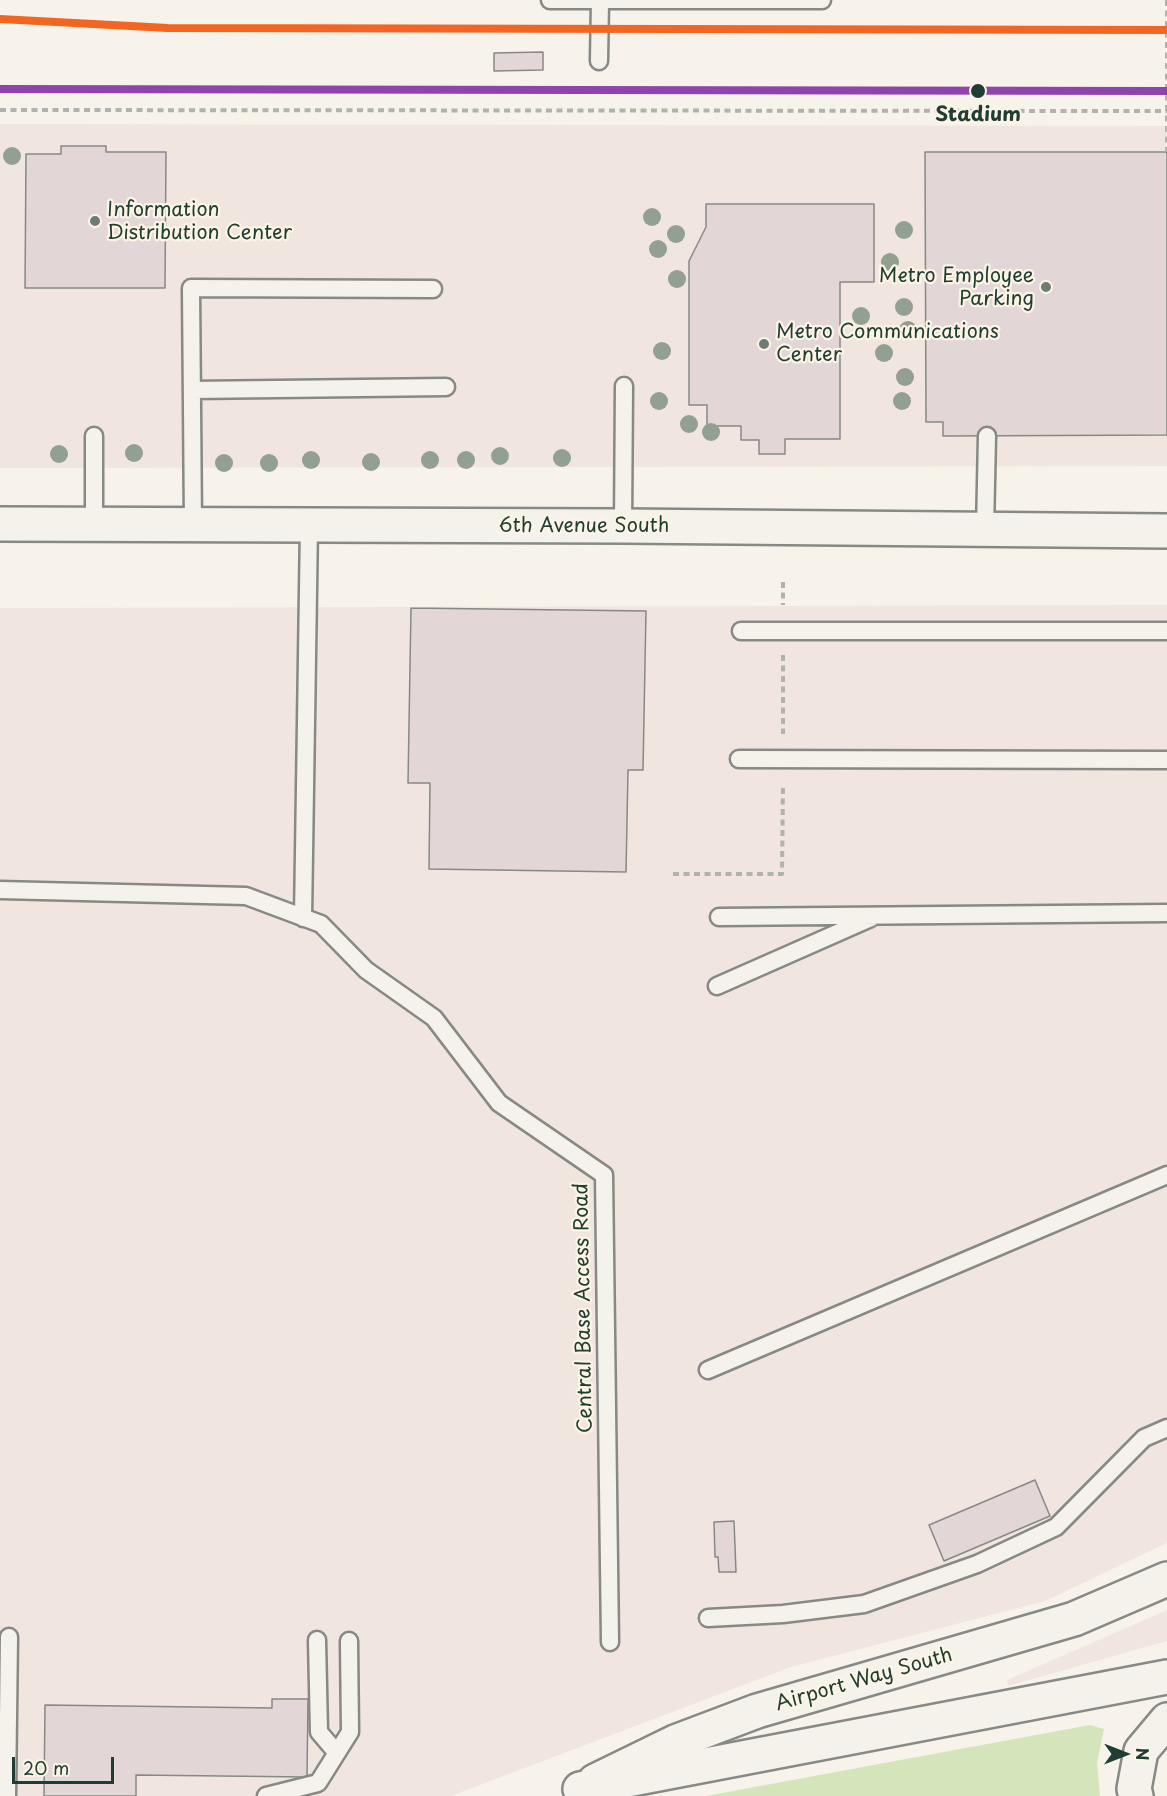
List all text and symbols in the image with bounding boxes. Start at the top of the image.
marker: Stadium [969,82,987,100]
place label: Stadium [935,103,1021,127]
place label: Information Distribution Center [107,198,292,245]
marker: Information Distribution Center [88,214,102,228]
place label: Metro Employee Parking [879,264,1034,311]
marker: Metro Employee Parking [1039,280,1053,294]
place label: Metro Communications Center [776,320,999,367]
marker: Metro Communications Center [757,337,771,351]
street label: 6th Avenue South [499,514,669,538]
street label: Central Base Access Road [570,1183,598,1433]
street label: Airport Way South [773,1643,955,1717]
north arrow [1095,1724,1155,1784]
scale bar [15,1745,117,1783]
text: N [1131,1748,1155,1760]
text: 20 m [23,1754,69,1781]

